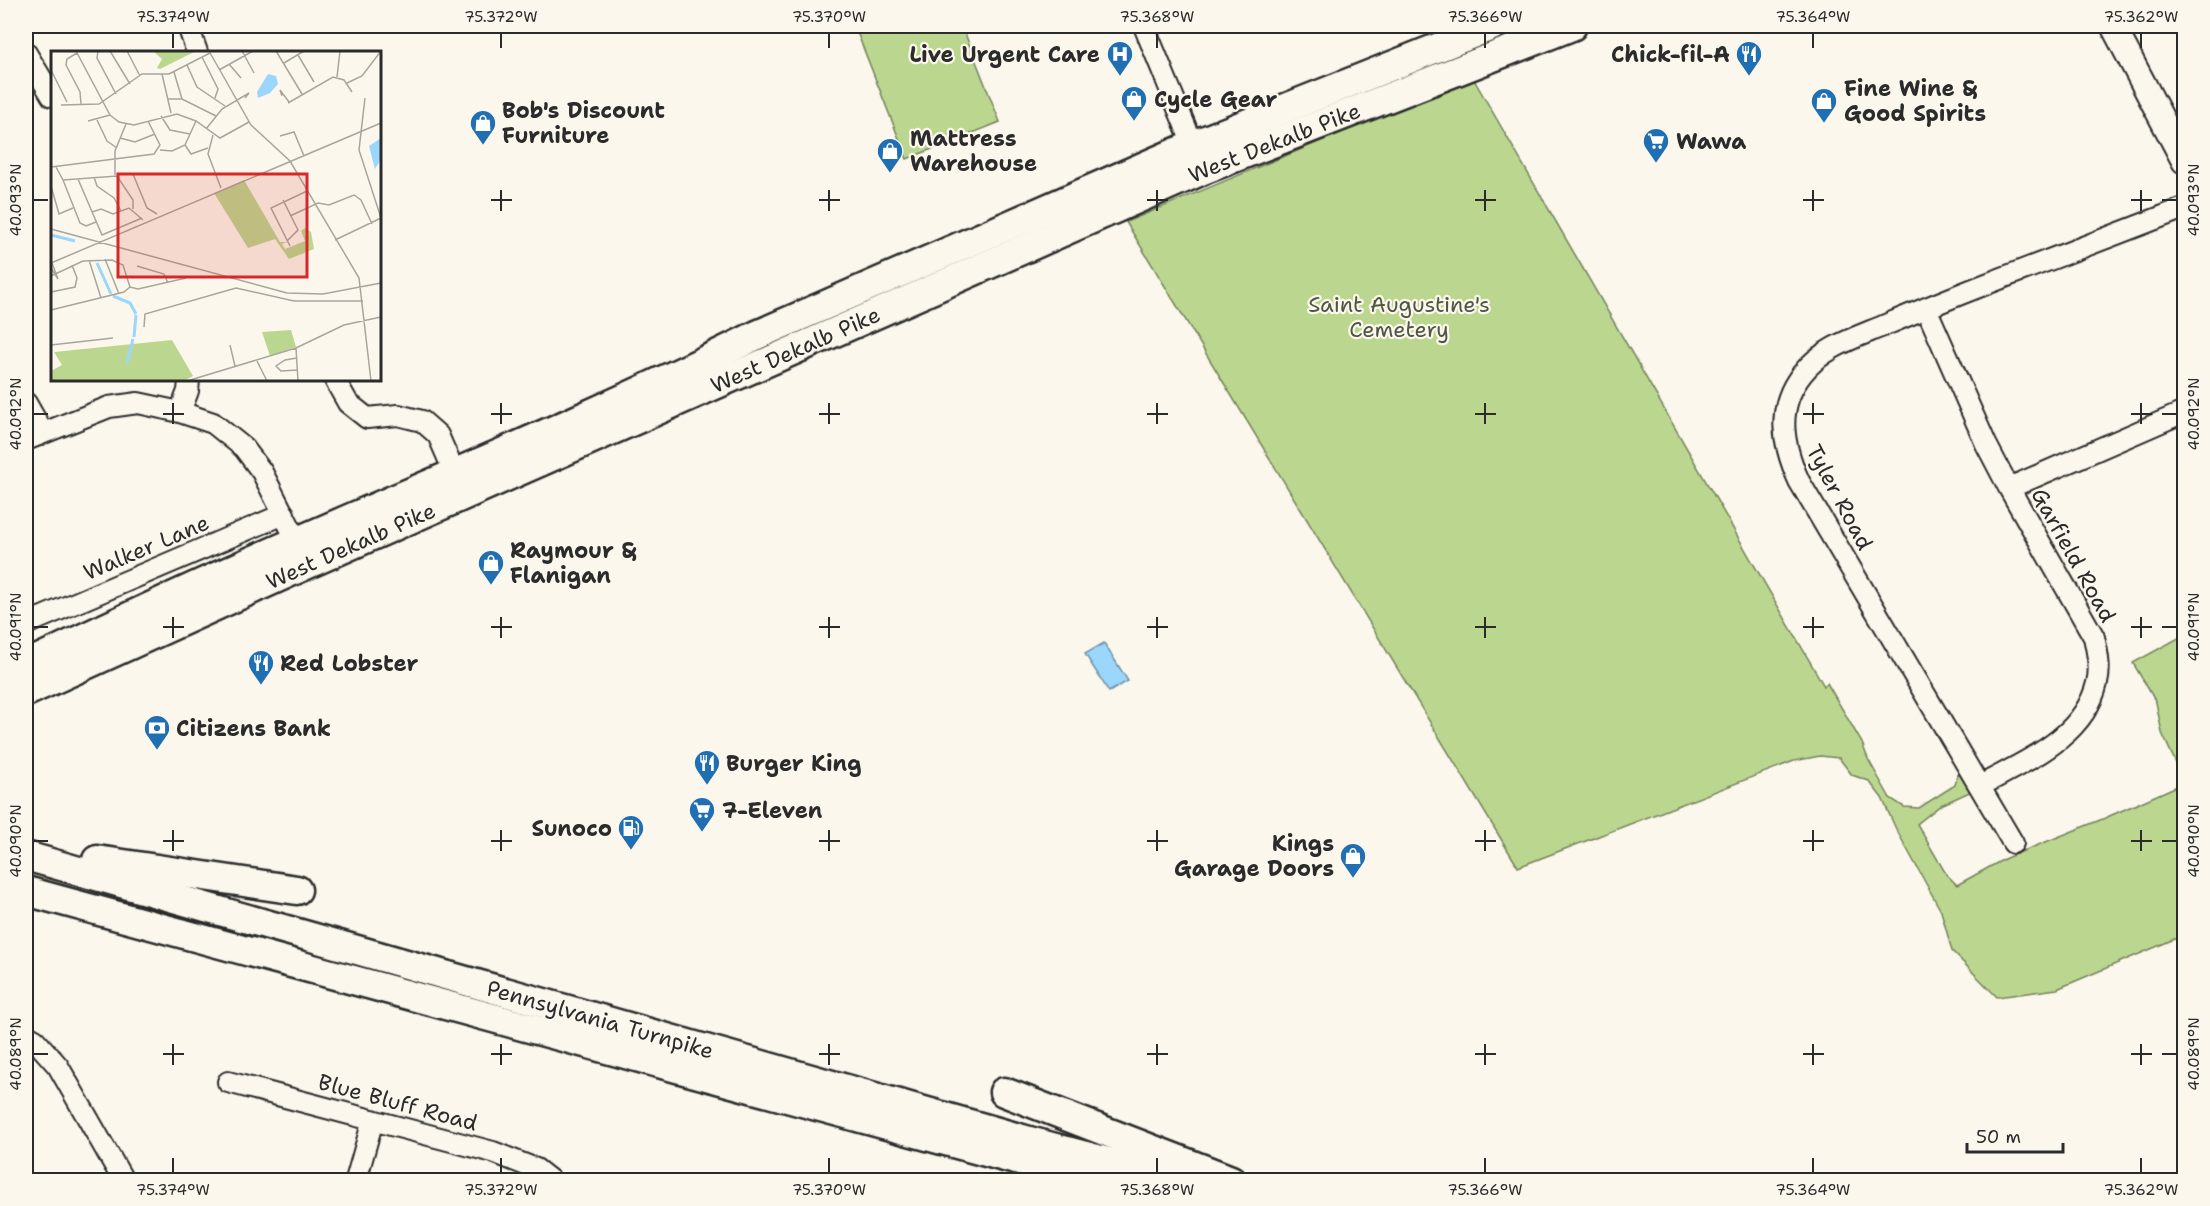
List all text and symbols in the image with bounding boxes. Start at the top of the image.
text: 75.374°W [136,7,210,27]
text: 75.372°W [464,7,538,27]
text: 75.370°W [792,7,866,27]
text: 75.368°W [1120,7,1194,27]
text: 75.366°W [1447,7,1523,27]
text: 75.364°W [1776,7,1851,27]
text: 75.362°W [2104,7,2178,27]
hospital icon: Live Urgent Care [1105,39,1135,77]
restaurant icon: Chick-fil-A [1734,39,1764,77]
place label: Live Urgent Care [909,40,1100,69]
place label: Chick-fil-A [1611,40,1730,69]
inset map [51,51,381,381]
place label: Fine Wine & Good Spirits [1844,74,1986,128]
shop icon: Cycle Gear [1119,84,1149,122]
place label: Cycle Gear [1154,85,1278,114]
shop icon: Fine Wine & Good Spirits [1809,86,1839,124]
place label: Bob's Discount Furniture [502,96,665,150]
street label: West Dekalb Pike [1184,96,1365,190]
shop icon: Bob's Discount Furniture [468,108,498,146]
place label: Mattress Warehouse [910,124,1037,178]
supermarket icon: Wawa [1641,126,1671,164]
place label: Wawa [1676,127,1746,156]
shop icon: Mattress Warehouse [875,136,905,174]
text: 40.093°N [6,163,26,237]
text: 40.093°N [2184,163,2204,237]
park label: Saint Augustine's Cemetery [1308,290,1490,344]
street label: West Dekalb Pike [706,300,885,400]
text: 40.092°N [6,377,26,451]
text: 40.092°N [2184,377,2204,451]
street label: Tyler Road [1800,439,1880,555]
street label: Garfield Road [2025,483,2123,628]
street label: West Dekalb Pike [261,496,440,596]
street label: Walker Lane [79,508,213,587]
place label: Raymour & Flanigan [510,536,637,590]
shop icon: Raymour & Flanigan [476,548,506,586]
text: 40.091°N [6,592,26,662]
text: 40.091°N [2184,592,2204,662]
restaurant icon: Red Lobster [246,648,276,686]
place label: Red Lobster [280,649,418,678]
bank icon: Citizens Bank [142,713,172,751]
place label: Citizens Bank [176,714,331,743]
restaurant icon: Burger King [692,748,722,786]
place label: Burger King [726,749,861,778]
supermarket icon: 7-Eleven [687,795,717,833]
place label: 7-Eleven [722,796,823,825]
text: 40.090°N [6,804,26,878]
text: 40.090°N [2184,804,2204,878]
fuel station icon: Sunoco [616,813,646,851]
place label: Sunoco [531,814,612,843]
place label: Kings Garage Doors [1174,829,1334,883]
shop icon: Kings Garage Doors [1338,841,1368,879]
street label: Pennsylvania Turnpike [483,974,717,1066]
text: 40.089°N [6,1017,26,1091]
text: 40.089°N [2184,1017,2204,1091]
street label: Blue Bluff Road [315,1067,481,1138]
scale bar [1967,1116,2063,1154]
text: 50 m [1976,1125,2021,1149]
text: 75.374°W [136,1180,210,1200]
text: 75.372°W [464,1180,538,1200]
text: 75.370°W [792,1180,866,1200]
text: 75.368°W [1120,1180,1194,1200]
text: 75.366°W [1447,1180,1523,1200]
text: 75.364°W [1776,1180,1851,1200]
text: 75.362°W [2104,1180,2178,1200]

